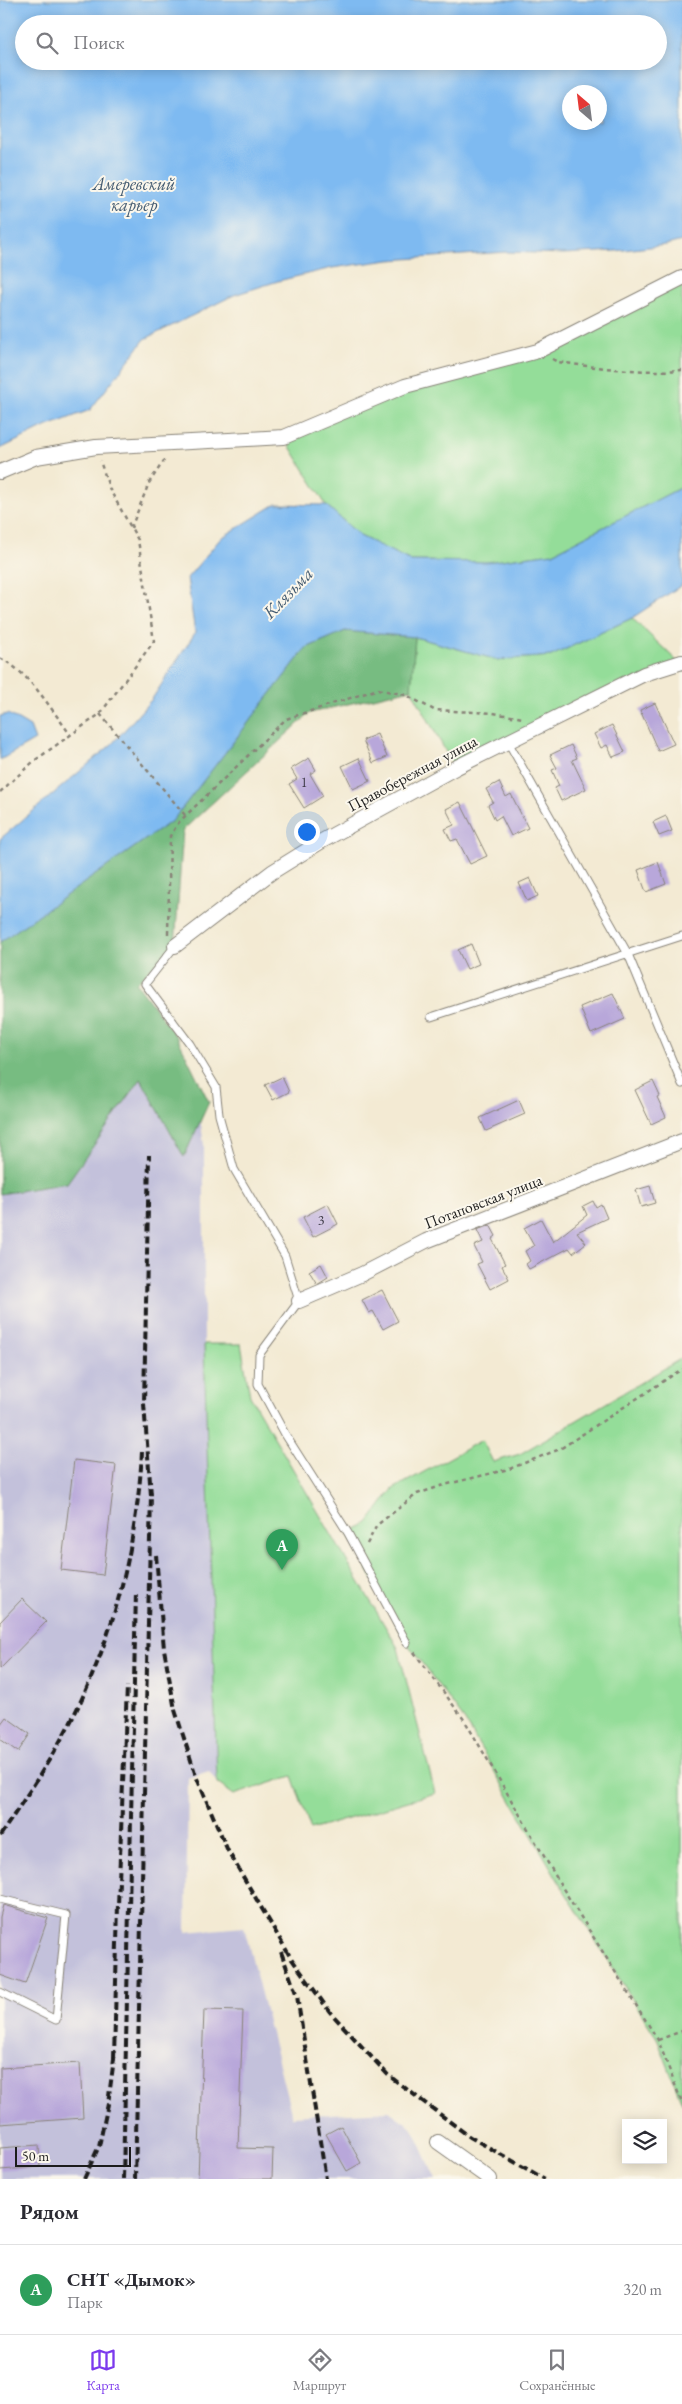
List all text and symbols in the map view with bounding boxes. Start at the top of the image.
search box [15,15,667,70]
icon: search [33,29,61,57]
text: Поиск [73,30,125,55]
north arrow [562,85,607,130]
water label: Амеревский карьер [91,172,175,217]
water label: Клязьма [257,562,318,624]
street label: Правобережная улица [344,730,481,817]
house number: 1 [301,773,307,791]
your location [294,819,320,845]
street label: Потаповская улица [421,1169,546,1234]
house number: 3 [318,1211,325,1229]
pin: A [266,1529,298,1570]
map controls [622,2119,667,2164]
button: layers [622,2119,667,2164]
scale bar [15,2144,131,2167]
text: 50 m [22,2147,49,2165]
text: Рядом [20,2198,79,2225]
text: СНТ «Дымок» [67,2267,196,2292]
text: A [30,2279,42,2300]
text: 320 m [623,2279,662,2300]
text: Парк [67,2292,103,2313]
tab: Карта [86,2346,120,2394]
tab: Маршрут [293,2346,346,2394]
tab: Сохранённые [519,2346,596,2394]

